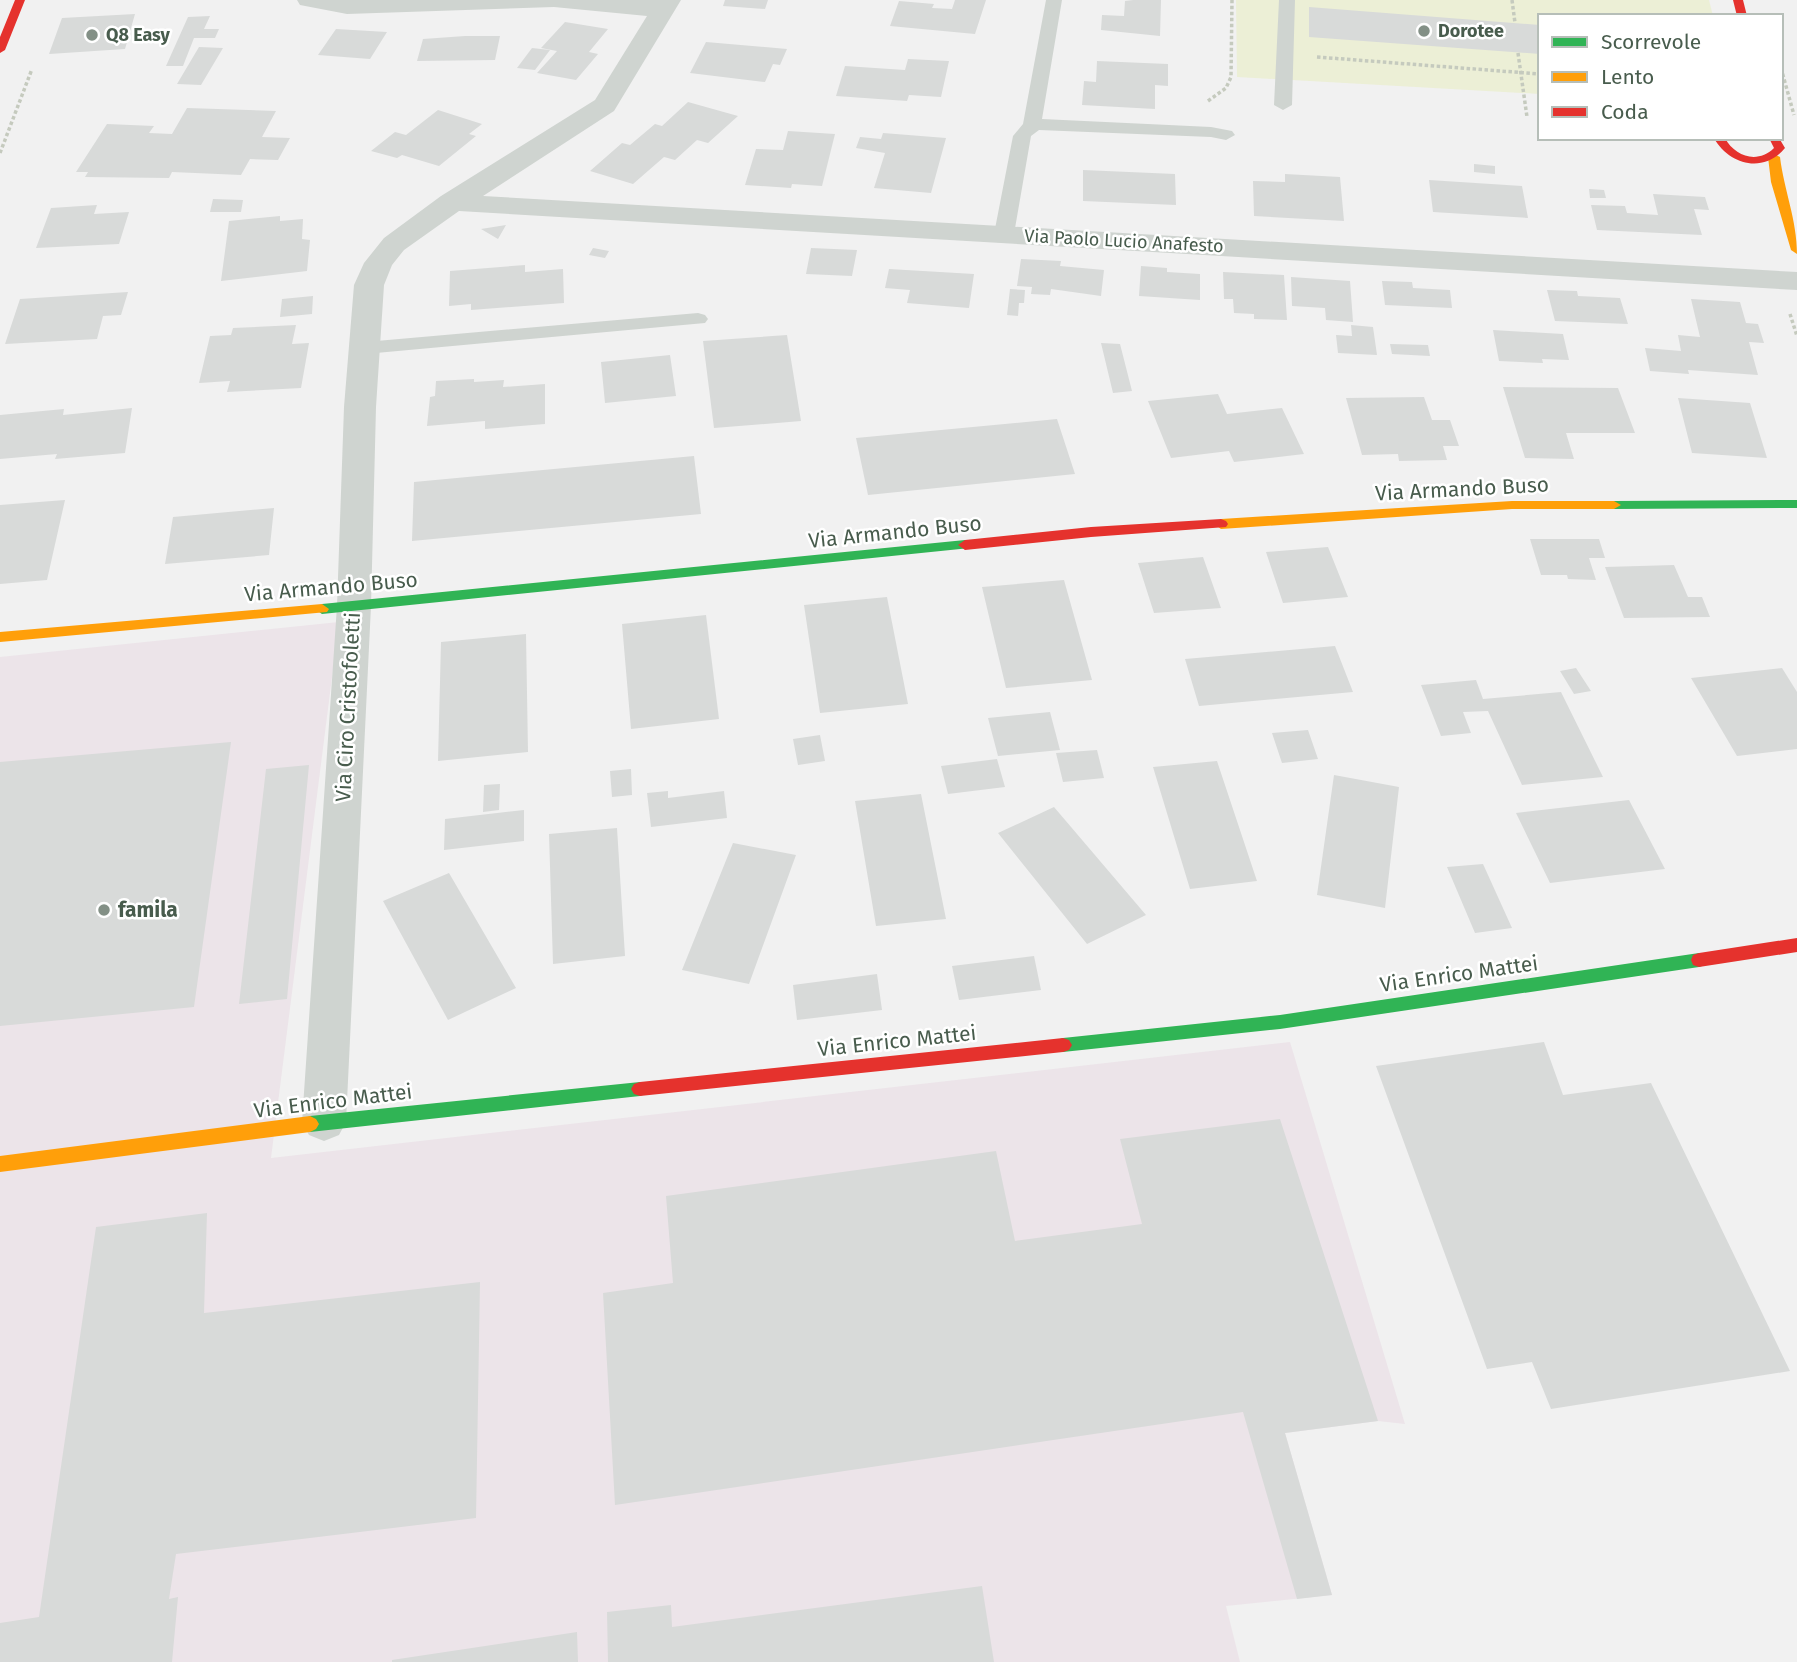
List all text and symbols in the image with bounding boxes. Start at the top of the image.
legend [1538,14,1783,140]
place label: Dorotee [1438,20,1504,42]
marker: Dorotee [1416,23,1432,39]
place label: Q8 Easy [106,24,170,46]
marker: Q8 Easy [84,27,100,43]
text: Scorrevole [1601,29,1701,55]
text: Lento [1601,64,1654,90]
text: Coda [1601,99,1649,125]
street label: Via Paolo Lucio Anafesto [1024,225,1224,257]
street label: Via Armando Buso [1374,471,1550,507]
street label: Via Armando Buso [807,510,983,554]
street label: Via Armando Buso [243,566,419,608]
street label: Via Ciro Cristofoletti [330,611,366,803]
place label: famila [118,897,178,923]
marker: famila [96,902,112,918]
street label: Via Enrico Mattei [1378,950,1540,998]
street label: Via Enrico Mattei [816,1020,978,1062]
street label: Via Enrico Mattei [252,1078,414,1124]

